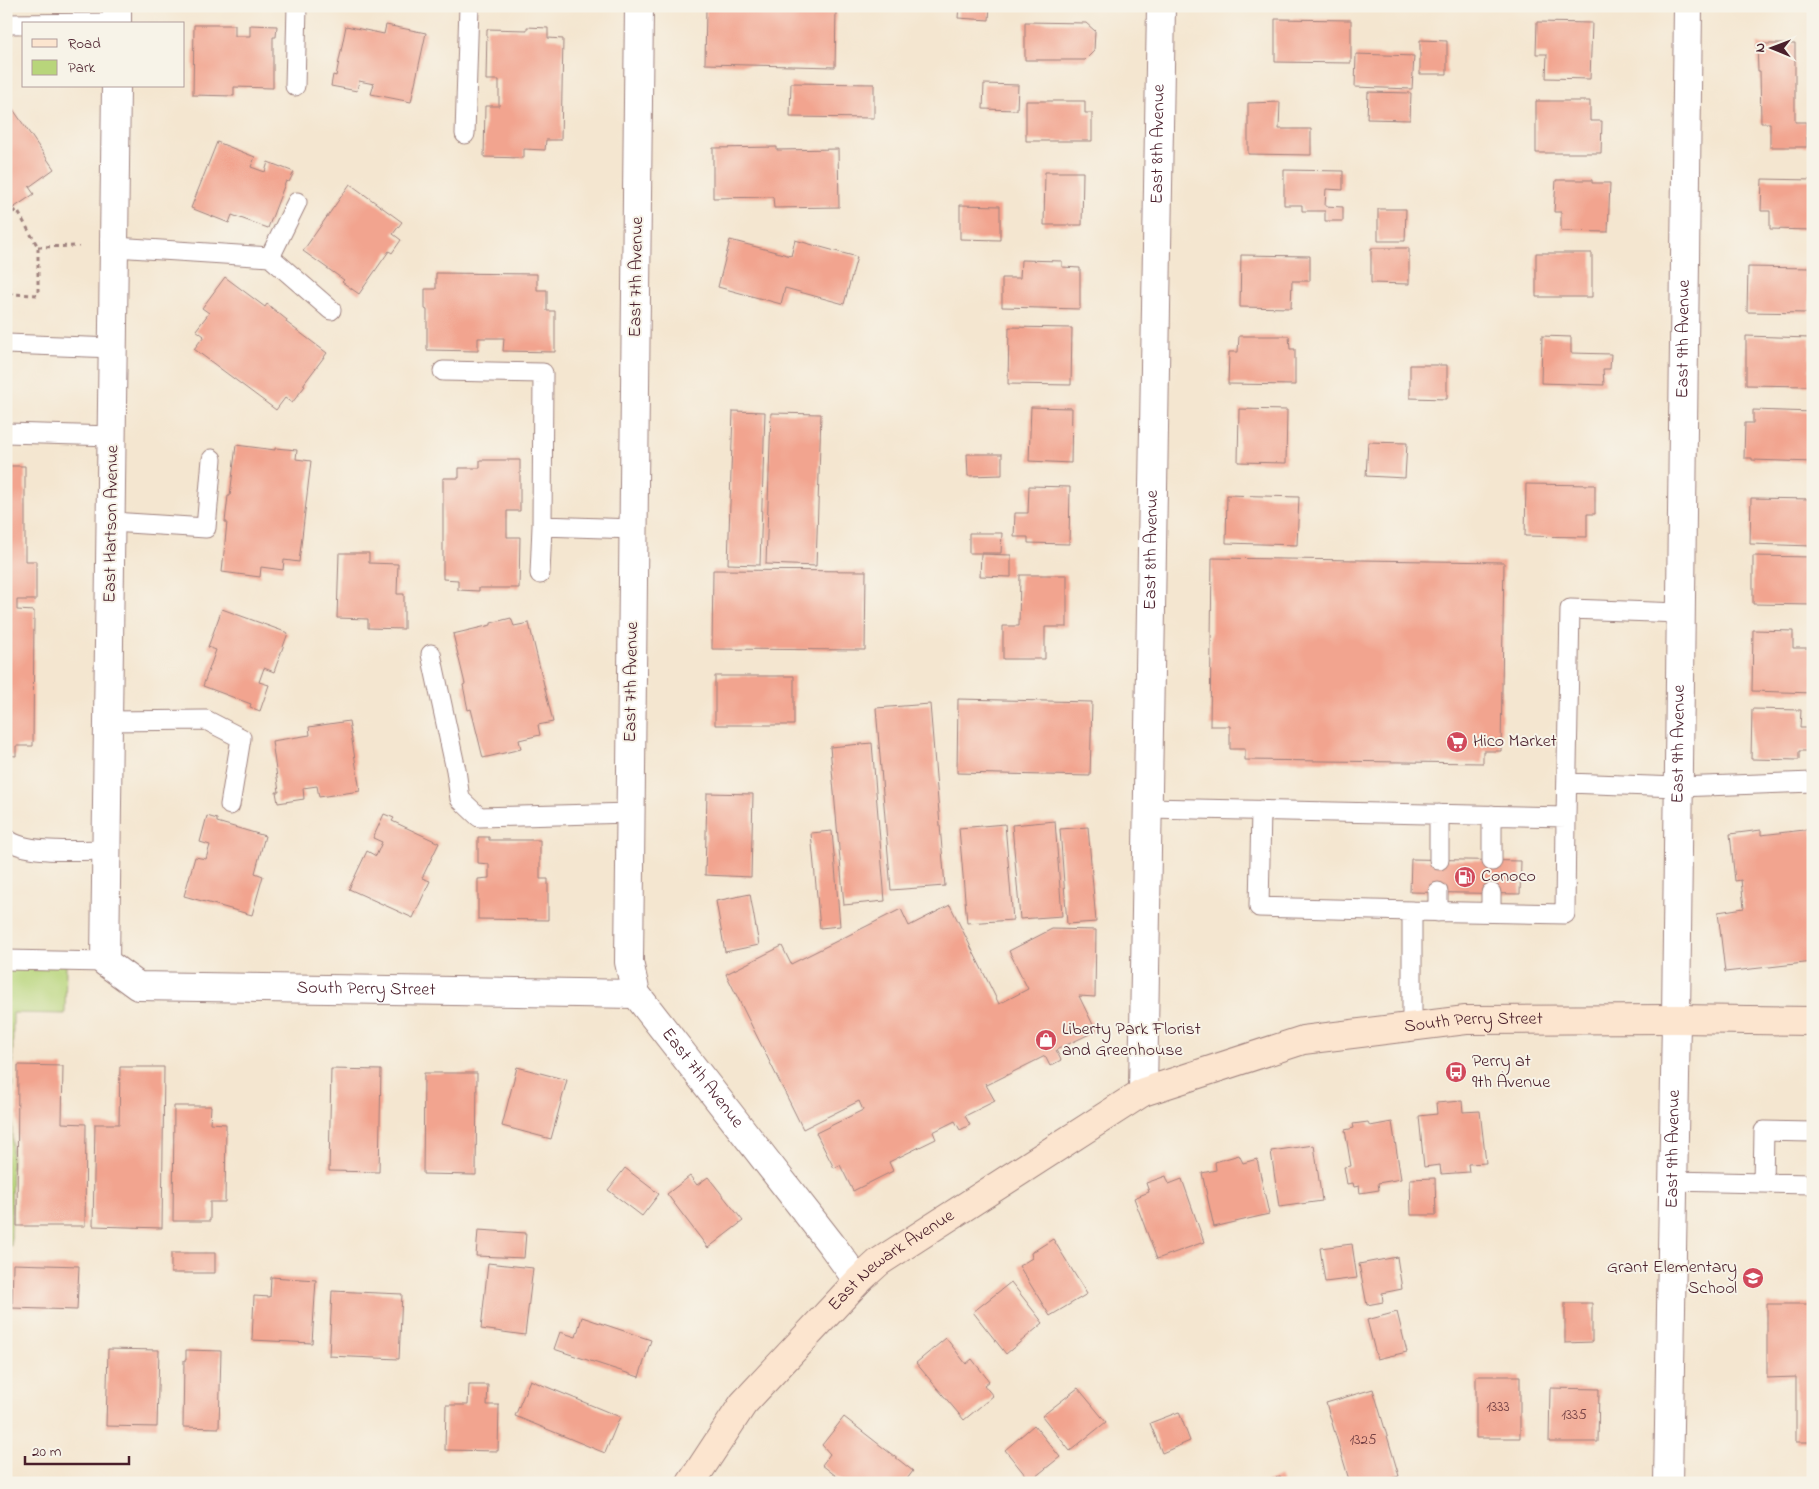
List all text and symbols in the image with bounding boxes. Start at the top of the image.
legend [22,22,185,88]
north arrow [1746,22,1796,72]
text: Road [68,33,101,55]
text: N [1750,43,1771,53]
text: Park [68,57,96,79]
street label: East 8th Avenue [1145,83,1173,204]
street label: East 7th Avenue [623,216,651,338]
street label: East 9th Avenue [1670,279,1698,399]
street label: East Hartson Avenue [98,444,126,603]
street label: East 8th Avenue [1138,489,1166,610]
street label: East 7th Avenue [618,621,646,743]
street label: East 9th Avenue [1666,684,1693,804]
place label: Hico Market [1473,729,1557,755]
supermarket icon: Hico Market [1445,730,1469,754]
place label: Conoco [1481,864,1536,890]
fuel station icon: Conoco [1453,865,1477,889]
street label: South Perry Street [296,976,436,1004]
street label: South Perry Street [1403,1007,1543,1040]
place label: Liberty Park Florist and Greenhouse [1062,1017,1201,1064]
street label: East 7th Avenue [655,1023,750,1135]
shop icon: Liberty Park Florist and Greenhouse [1034,1028,1058,1052]
place label: Perry at 9th Avenue [1472,1049,1551,1096]
bus stop icon: Perry at 9th Avenue [1444,1060,1468,1084]
street label: East 9th Avenue [1660,1089,1688,1209]
street label: East Newark Avenue [823,1203,961,1318]
place label: Grant Elementary School [1607,1255,1737,1302]
school or university icon: Grant Elementary School [1741,1266,1765,1290]
house number: 1333 [1486,1396,1510,1418]
house number: 1335 [1561,1404,1587,1426]
house number: 1325 [1349,1429,1377,1451]
scale bar [25,1434,129,1466]
text: 20 m [32,1441,62,1463]

